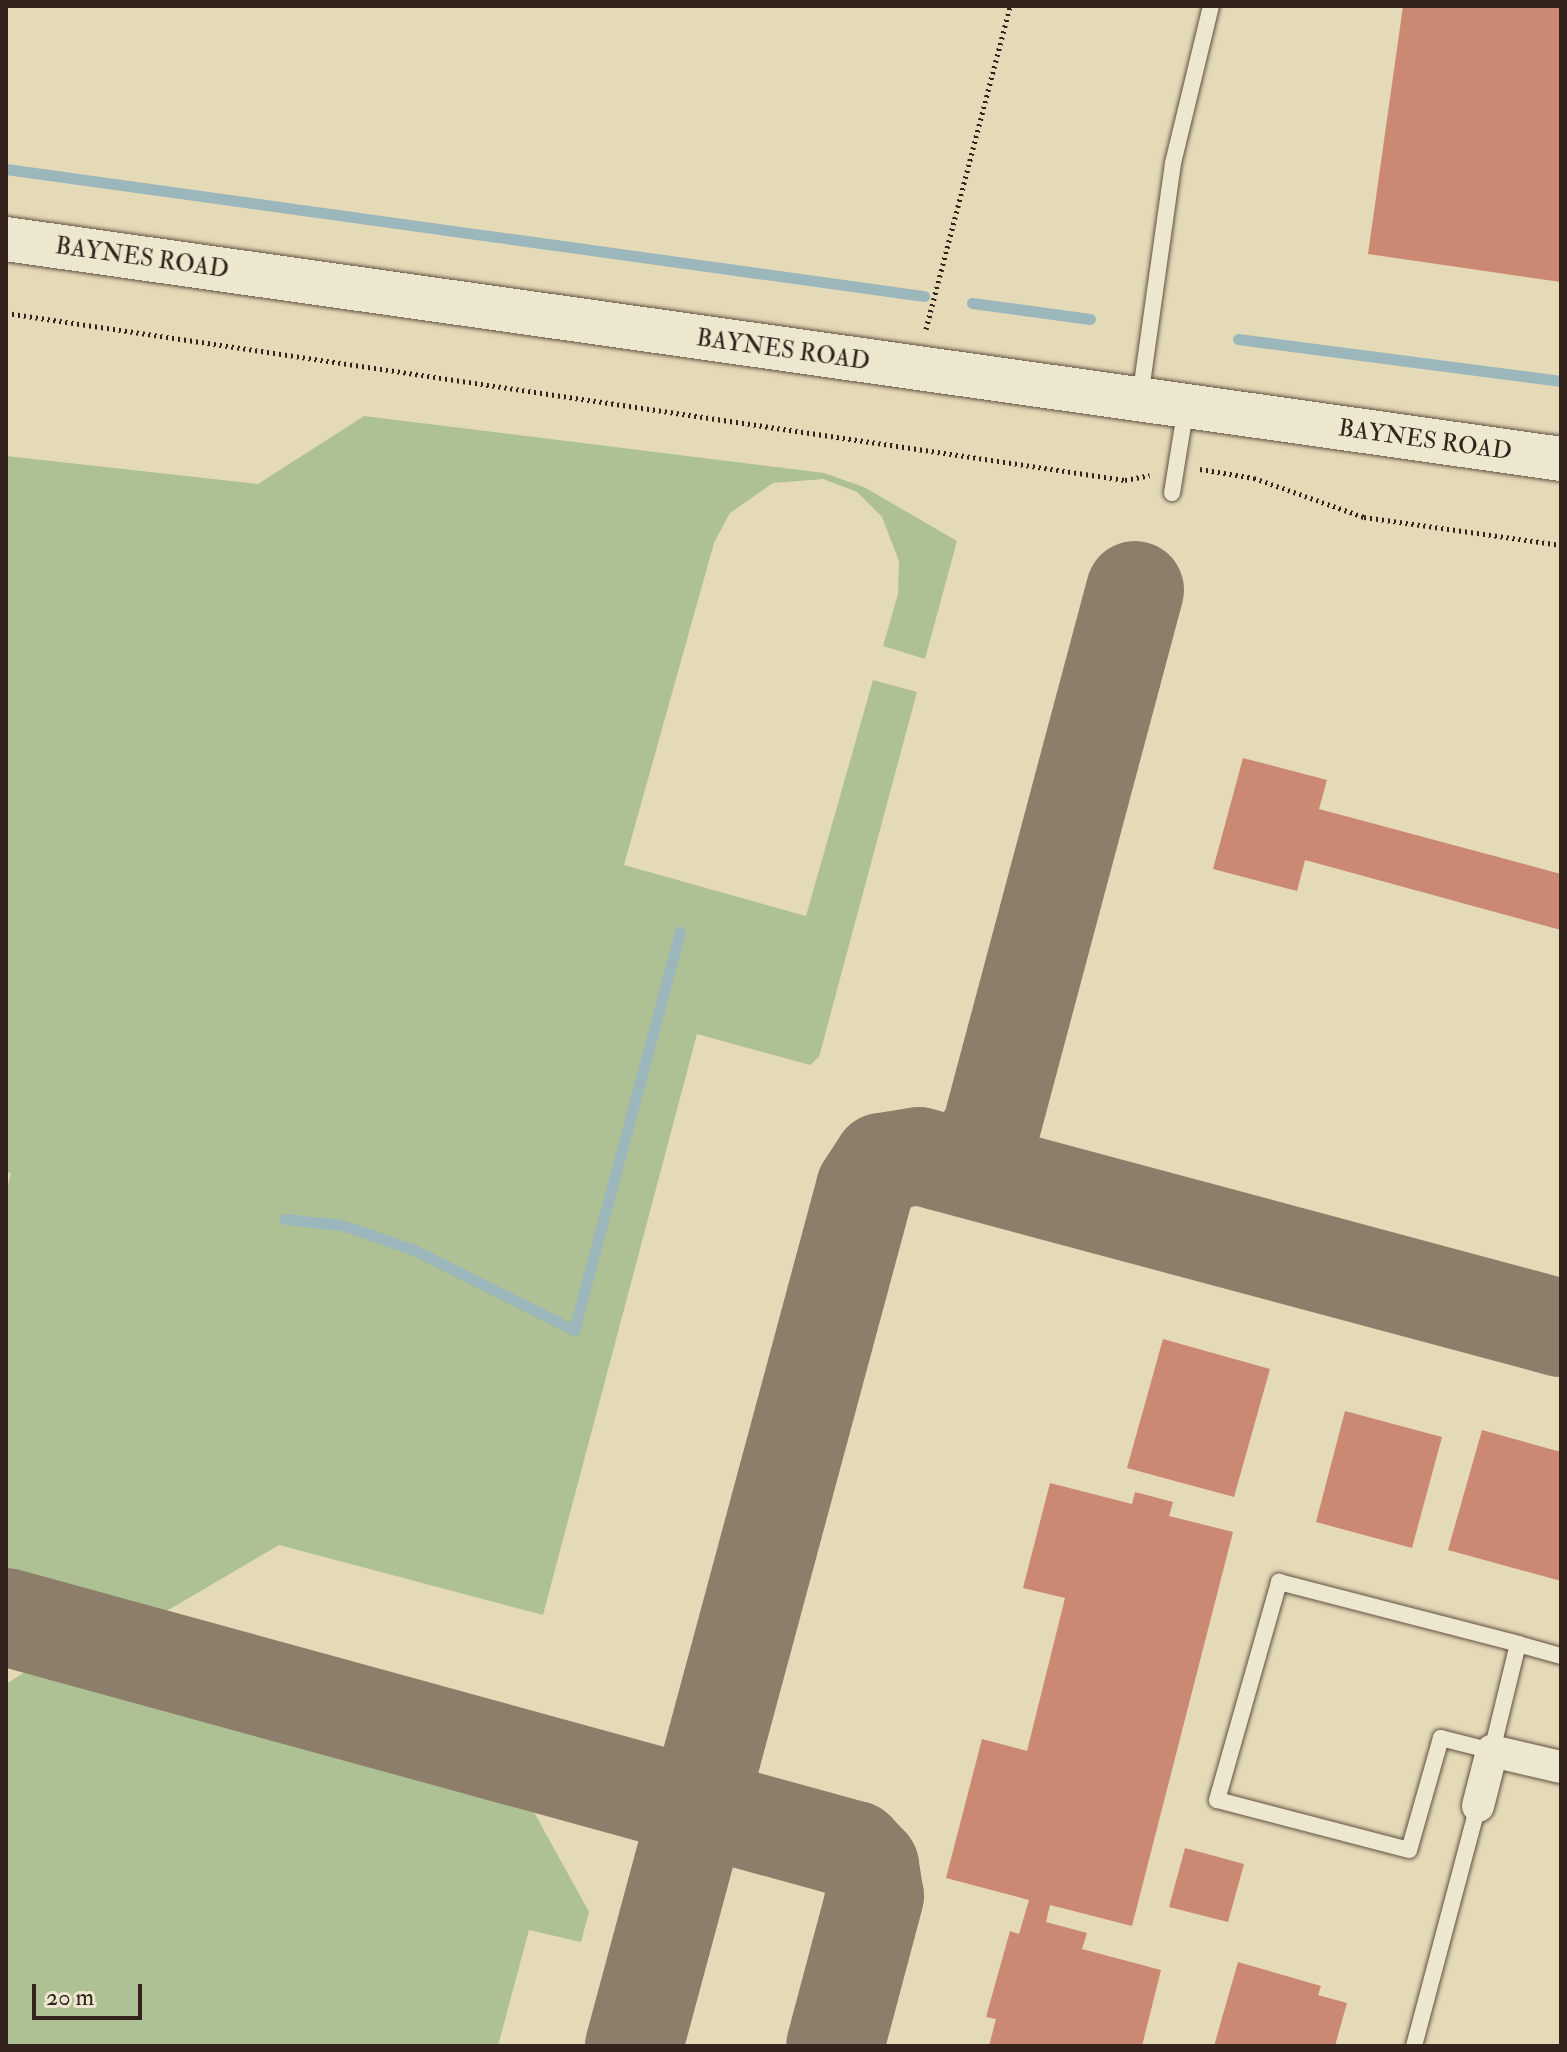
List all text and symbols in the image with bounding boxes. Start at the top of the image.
street label: BAYNES ROAD [53,232,231,284]
street label: BAYNES ROAD [694,324,872,376]
street label: BAYNES ROAD [1336,414,1514,466]
scale bar [36,1968,146,2018]
text: 20 m [46,1982,94,2013]

